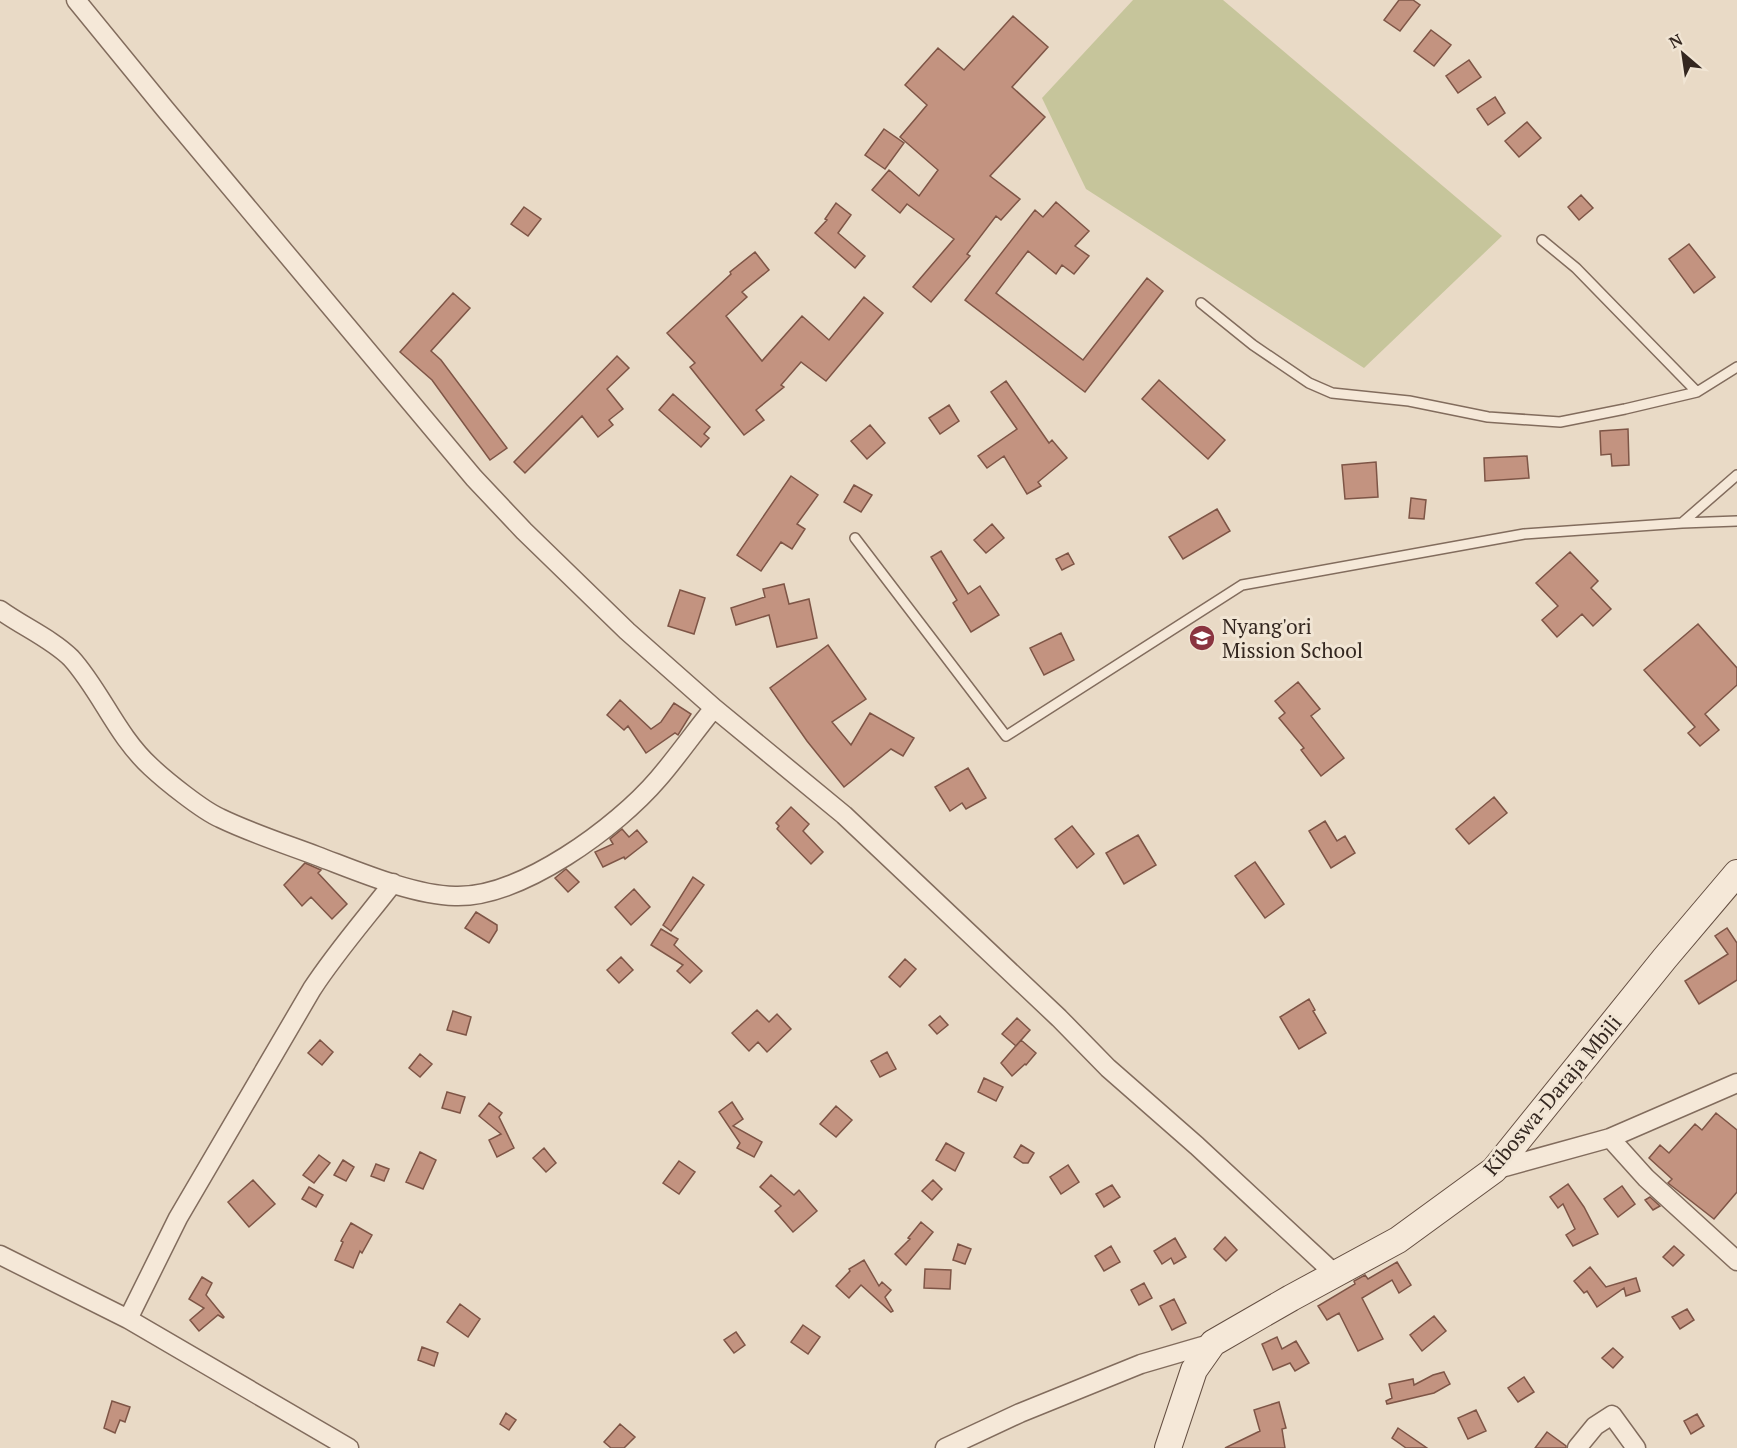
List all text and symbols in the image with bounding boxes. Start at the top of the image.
north arrow [1653,24,1713,84]
text: N [1665,28,1686,53]
place label: Nyang'ori Mission School [1222,612,1363,664]
school or university icon: Nyang'ori Mission School [1187,623,1217,653]
street label: Kiboswa-Daraja Mbili [1477,1009,1627,1181]

